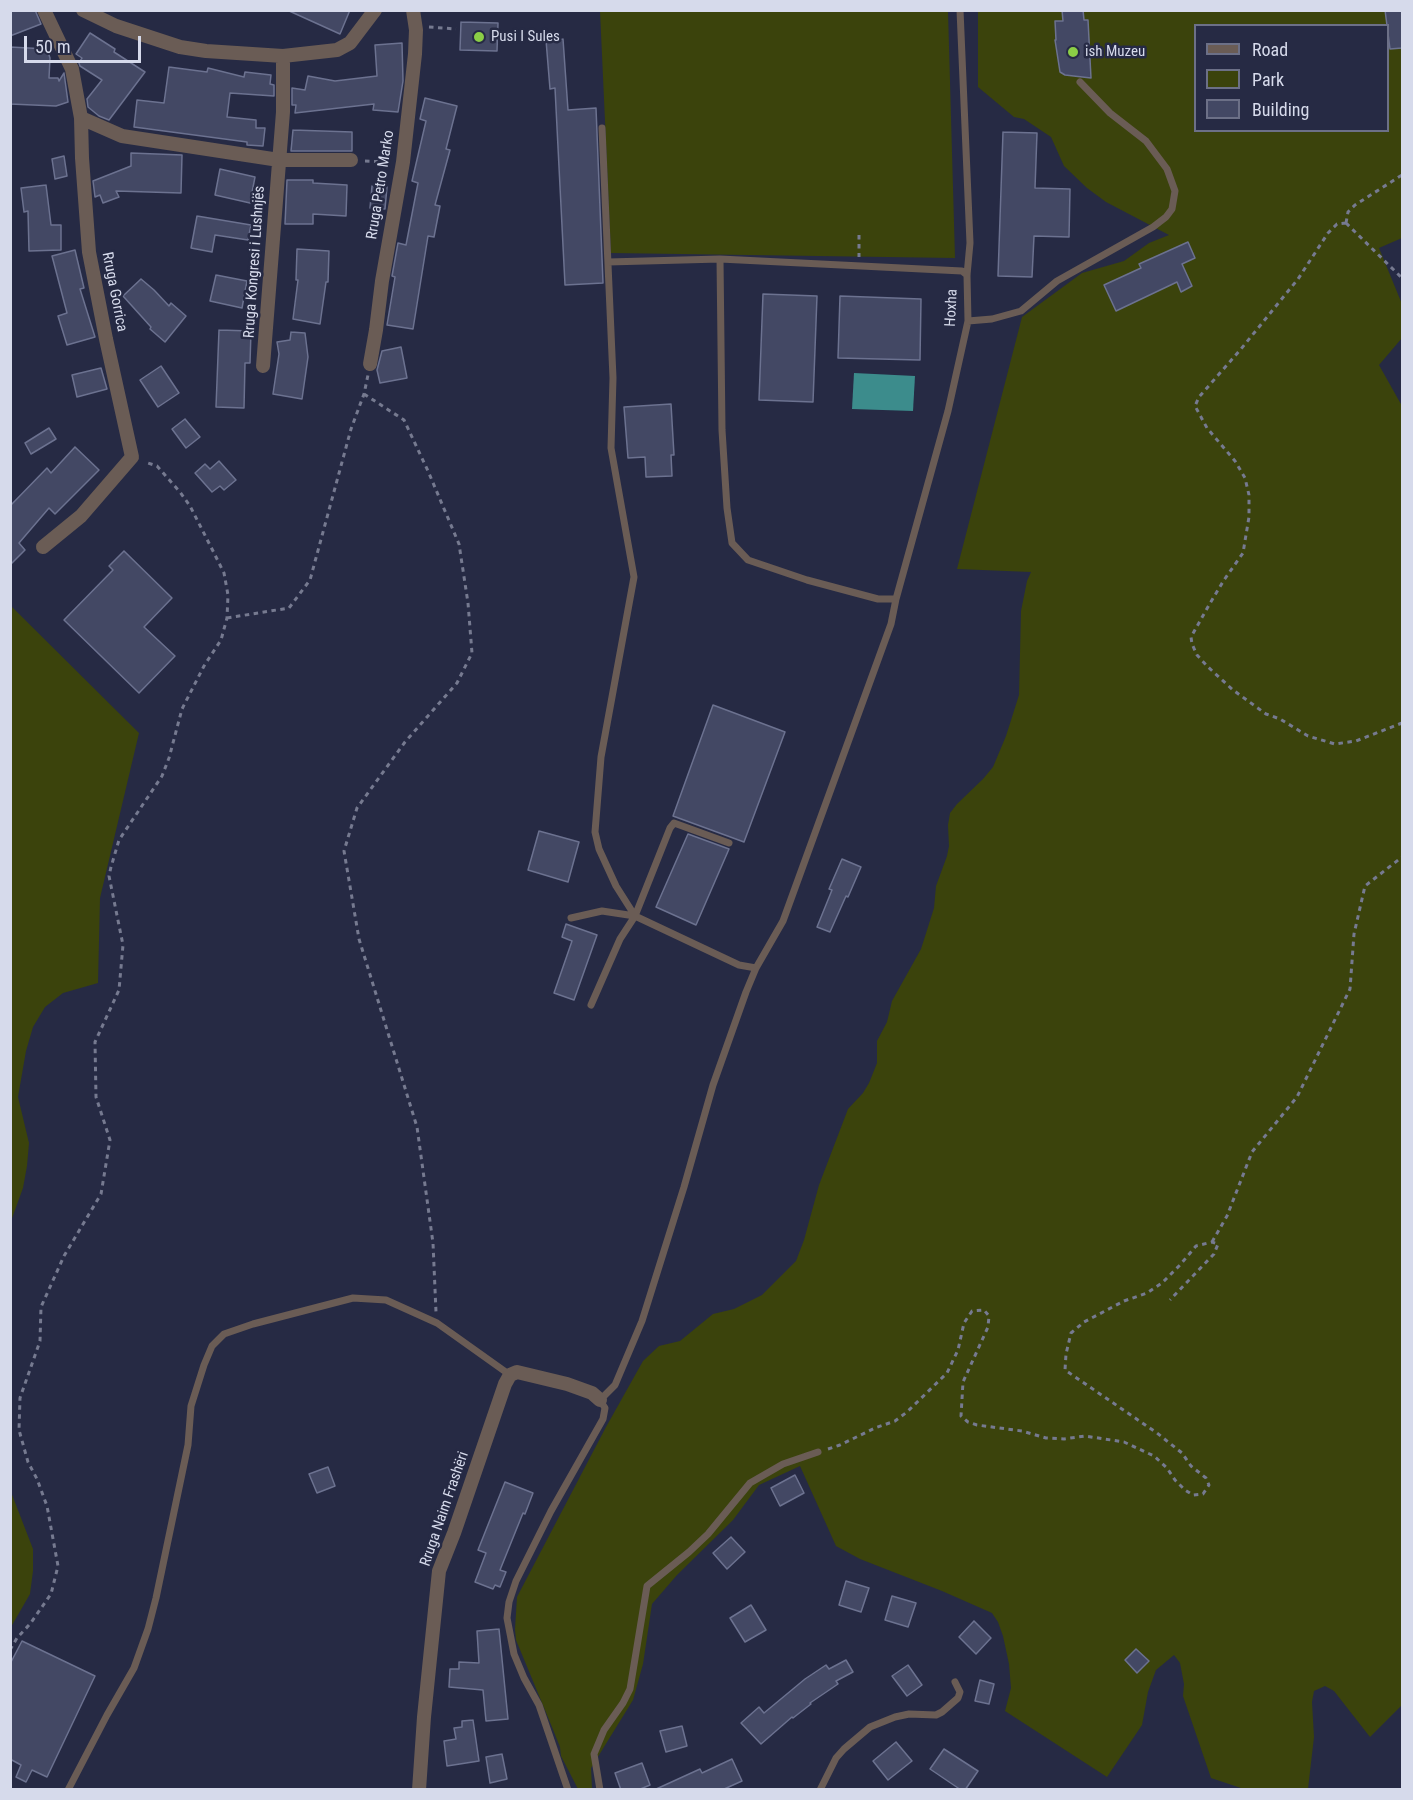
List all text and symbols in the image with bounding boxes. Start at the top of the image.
scale bar [27,24,144,62]
legend [1194,24,1389,132]
place label: Pusi I Sules [491,28,560,46]
marker: Pusi I Sules [472,30,486,44]
text: 50 m [35,36,70,57]
text: Road [1252,39,1288,60]
place label: ish Muzeu [1085,43,1145,61]
marker: ish Muzeu [1066,45,1080,59]
text: Park [1252,69,1284,90]
text: Building [1252,99,1309,120]
street label: Rruga Petro Marko [363,129,399,241]
street label: Rruga Kongresi i Lushnjës [241,185,269,339]
street label: Rruga Gorrica [97,251,131,333]
street label: Hoxha [942,289,962,327]
street label: Rruga Naim Frashëri [417,1449,473,1569]

